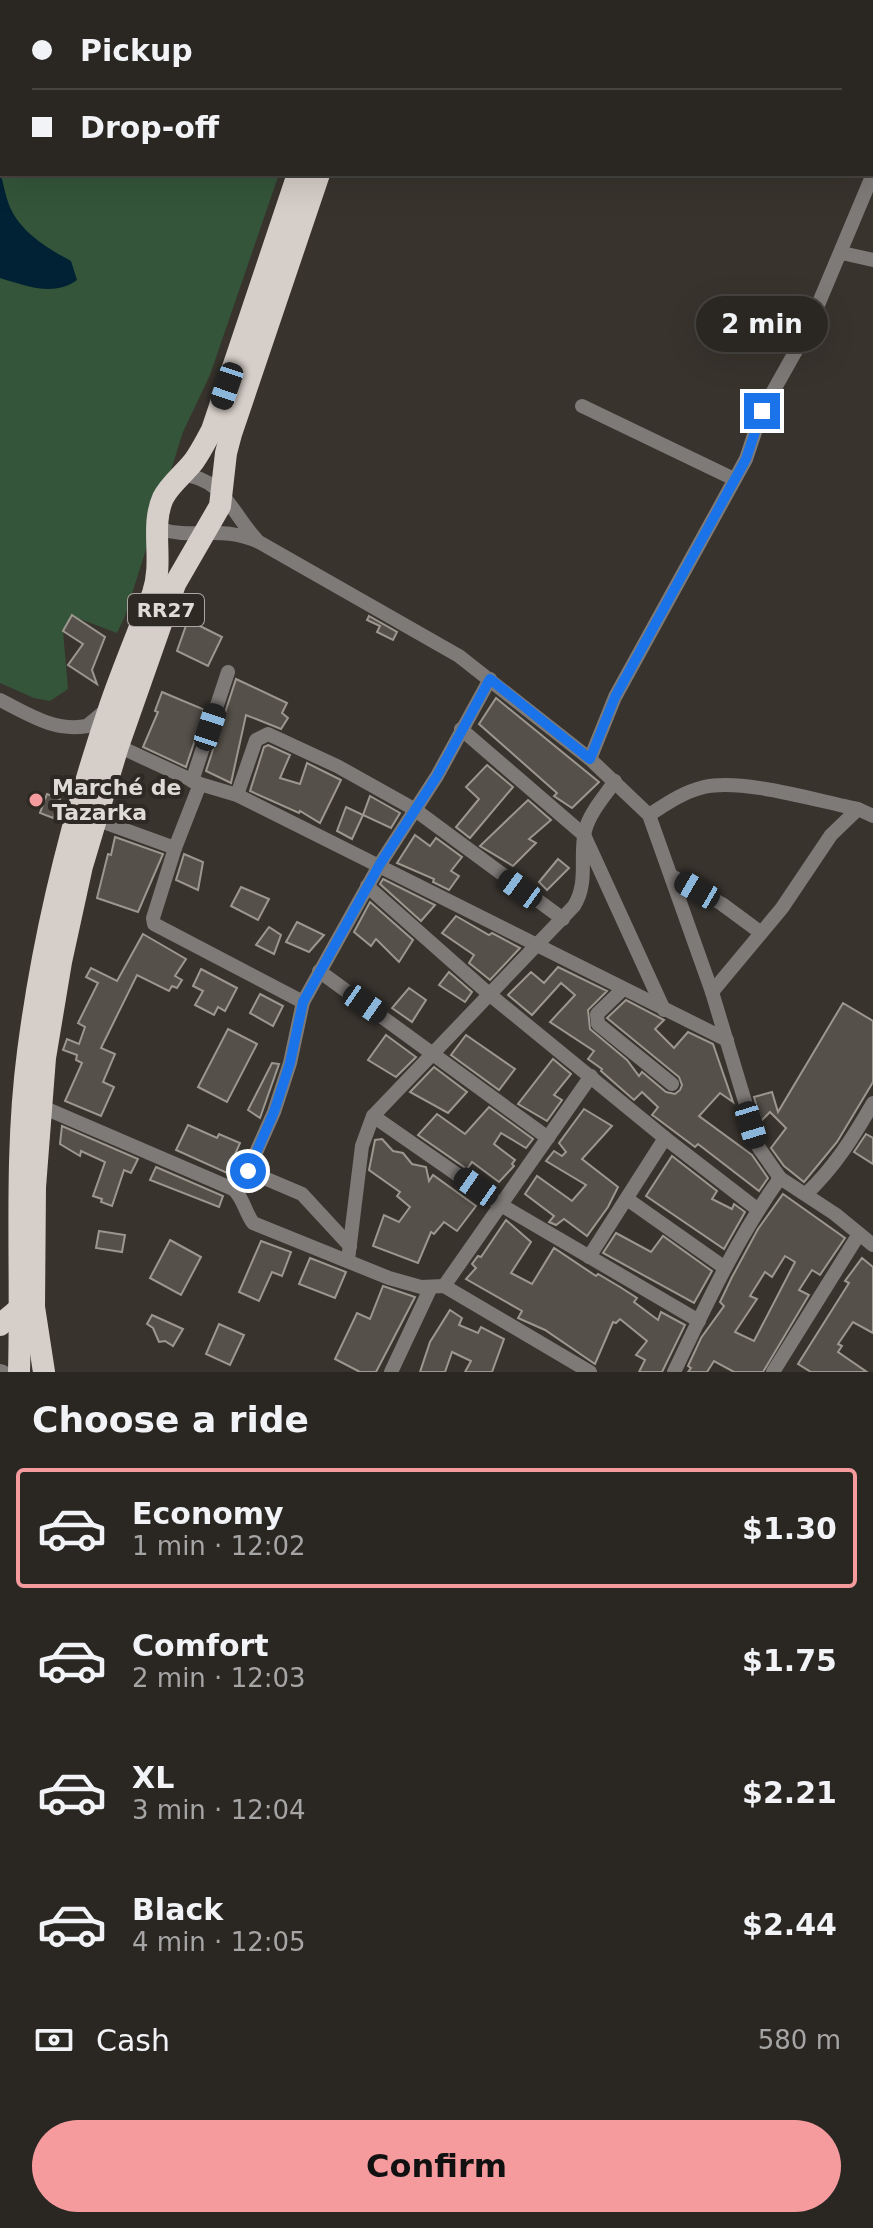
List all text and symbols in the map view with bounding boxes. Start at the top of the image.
text: Pickup [80,33,193,68]
text: Drop-off [80,110,219,145]
callout: 2 min [696,295,828,351]
text: 2 min [721,309,803,339]
car [208,359,246,413]
route end [744,393,780,429]
road number: RR27 [128,594,204,626]
car [191,700,229,754]
place label: Marché de Tazarka [52,775,182,825]
marker: Marché de Tazarka [27,791,45,809]
car [494,865,546,913]
car [670,868,724,912]
car [338,980,392,1028]
car [733,1099,769,1151]
route start [230,1153,266,1189]
car [449,1163,503,1211]
text: Choose a ride [32,1399,309,1440]
icon: car [36,1492,108,1564]
text: Economy [132,1496,284,1531]
text: $1.30 [742,1511,837,1546]
text: 1 min · 12:02 [132,1531,306,1561]
icon: car [36,1624,108,1696]
text: Comfort [132,1628,269,1663]
text: $1.75 [742,1643,837,1678]
text: 2 min · 12:03 [132,1663,306,1693]
icon: car [36,1756,108,1828]
text: XL [132,1760,174,1795]
text: $2.21 [742,1775,837,1810]
text: 3 min · 12:04 [132,1795,306,1825]
icon: car [36,1888,108,1960]
text: Black [132,1892,223,1927]
text: $2.44 [742,1907,837,1942]
text: 4 min · 12:05 [132,1927,306,1957]
icon: cash [32,2018,76,2062]
text: Cash [96,2023,170,2058]
text: 580 m [758,2025,841,2055]
button: Confirm [32,2120,841,2212]

